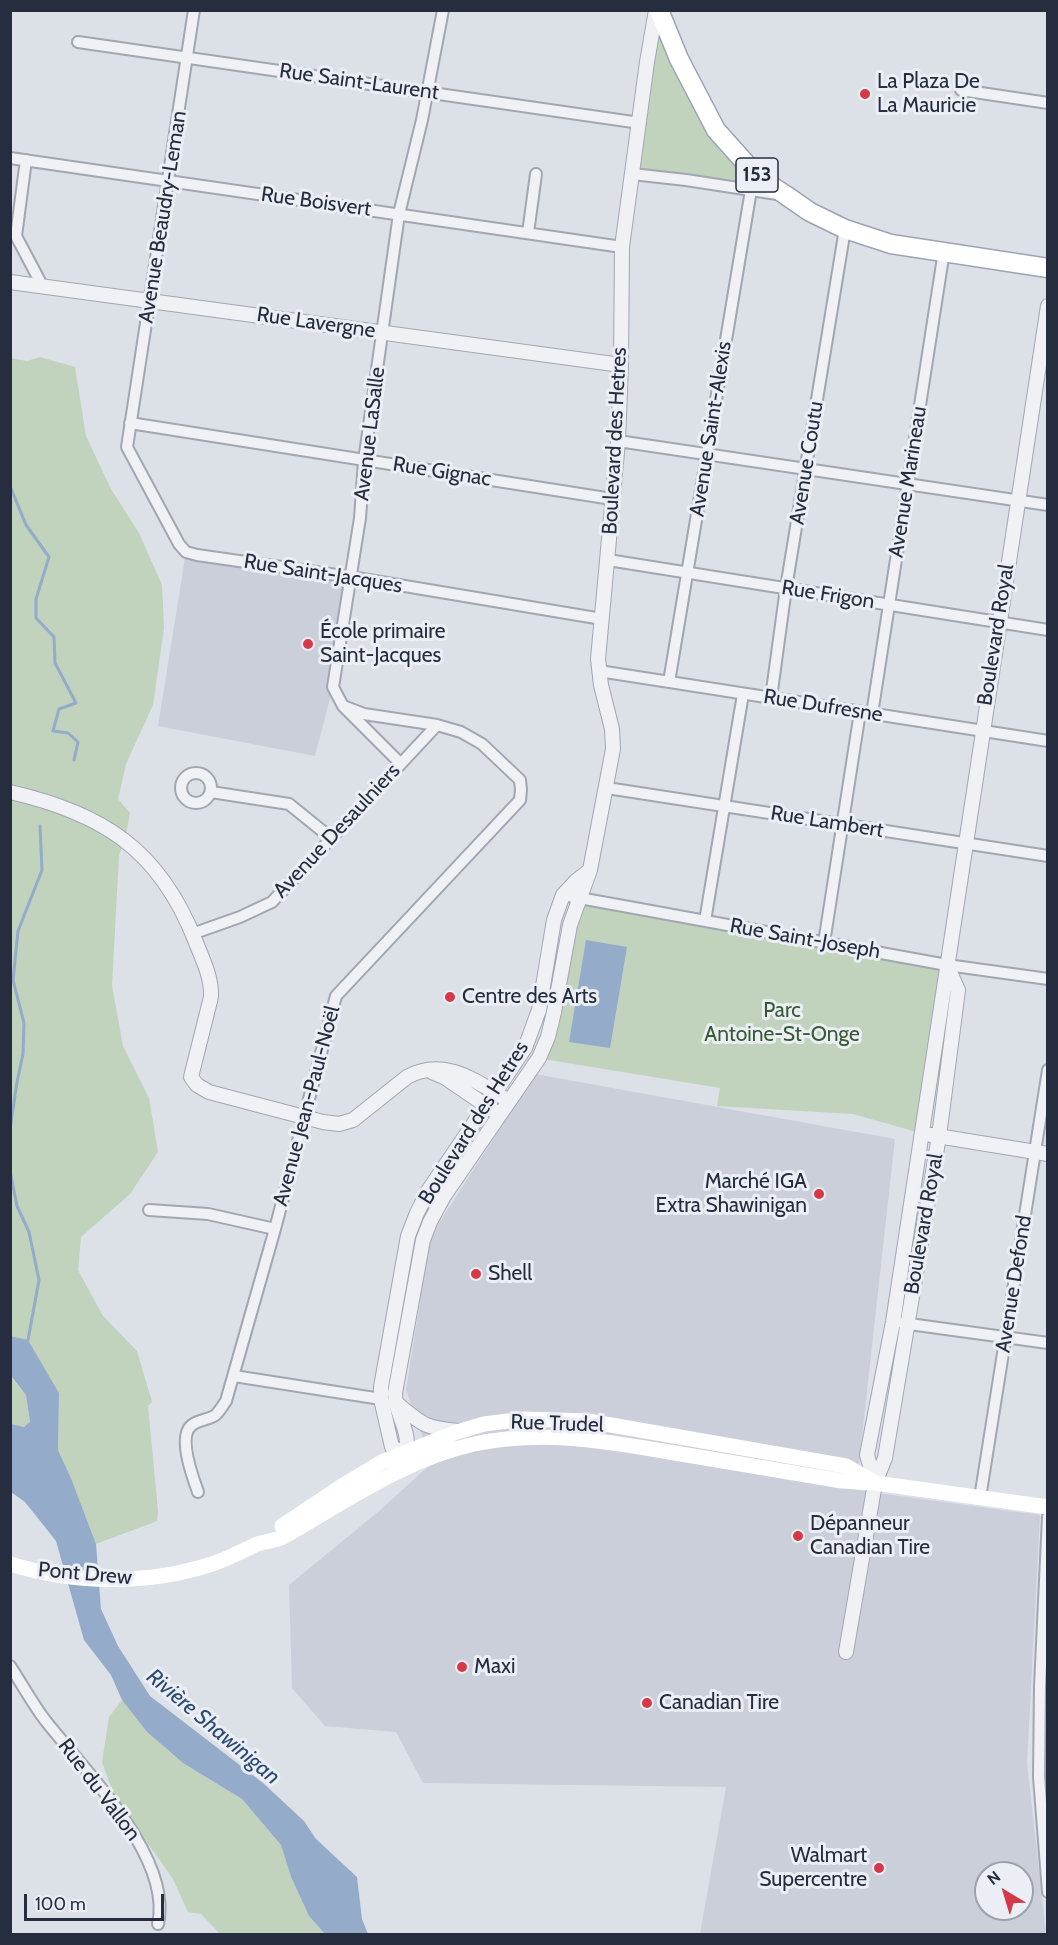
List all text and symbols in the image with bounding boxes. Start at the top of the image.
street label: Rue Saint-Laurent [278,58,440,106]
place label: La Plaza De La Mauricie [877,69,980,119]
marker: La Plaza De La Mauricie [858,87,872,101]
street label: Avenue Beaudry-Leman [134,109,192,325]
road number: 153 [736,158,778,192]
street label: Rue Boisvert [259,182,373,222]
street label: Rue Lavergne [255,302,377,344]
street label: Avenue Saint-Alexis [685,340,737,518]
street label: Boulevard des Hetres [598,347,632,535]
street label: Avenue LaSalle [349,366,391,502]
street label: Avenue Coutu [785,399,829,527]
street label: Avenue Marineau [884,404,932,560]
street label: Rue Gignac [391,452,493,492]
street label: Rue Saint-Jacques [242,549,404,599]
street label: Boulevard Royal [972,563,1020,707]
street label: Rue Frigon [780,575,876,615]
place label: École primaire Saint-Jacques [320,619,445,669]
marker: École primaire Saint-Jacques [301,637,315,651]
street label: Rue Dufresne [762,684,884,728]
street label: Avenue Desaulniers [268,759,406,903]
street label: Rue Lambert [769,801,885,843]
street label: Rue Saint-Joseph [728,913,882,965]
place label: Centre des Arts [462,984,597,1010]
marker: Centre des Arts [443,990,457,1004]
park label: Parc Antoine-St-Onge [704,998,860,1048]
street label: Avenue Jean-Paul-Noël [268,1003,346,1209]
street label: Boulevard des Hetres [414,1037,534,1209]
street label: Boulevard Royal [899,1152,949,1296]
place label: Marché IGA Extra Shawinigan [656,1169,807,1219]
marker: Marché IGA Extra Shawinigan [812,1187,826,1201]
street label: Avenue Defond [991,1213,1037,1355]
place label: Shell [488,1261,532,1287]
marker: Shell [469,1267,483,1281]
street label: Rue Trudel [510,1410,604,1438]
place label: Dépanneur Canadian Tire [810,1511,930,1561]
marker: Dépanneur Canadian Tire [791,1529,805,1543]
street label: Pont Drew [37,1557,133,1591]
place label: Maxi [474,1654,515,1680]
marker: Maxi [455,1660,469,1674]
water label: Rivière Shawinigan [141,1664,285,1790]
place label: Canadian Tire [659,1690,779,1716]
marker: Canadian Tire [640,1696,654,1710]
street label: Rue du Vallon [52,1734,146,1846]
place label: Walmart Supercentre [759,1843,867,1893]
marker: Walmart Supercentre [872,1861,886,1875]
north arrow [974,1861,1034,1921]
text: N [984,1867,1004,1889]
scale bar [27,1882,166,1920]
text: 100 m [35,1893,86,1915]

